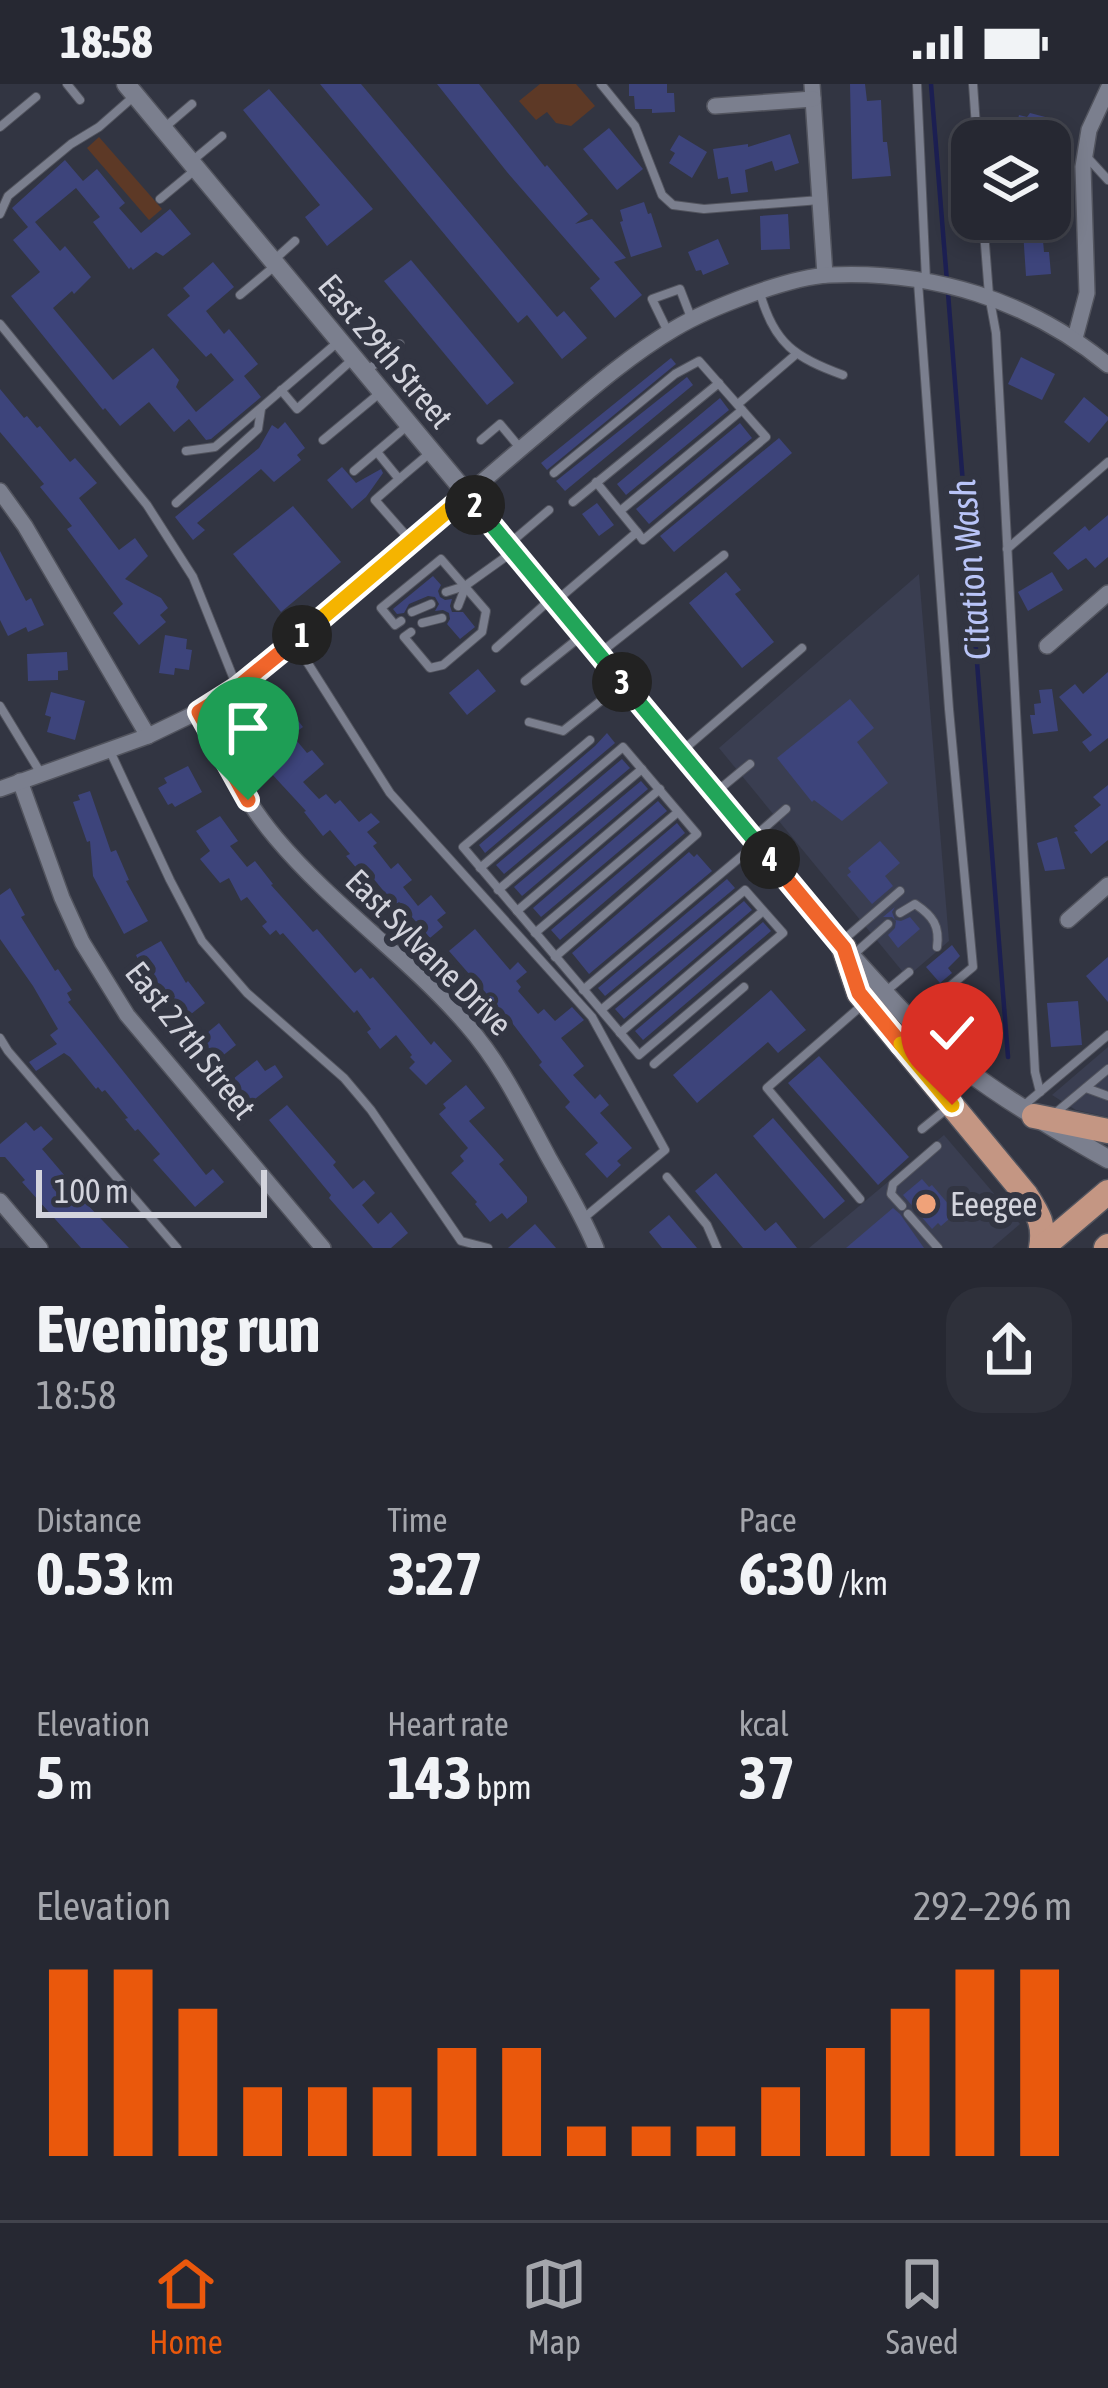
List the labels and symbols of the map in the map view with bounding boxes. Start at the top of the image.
street label: East 29th Street [311,267,461,435]
pin: 2 [445,475,505,535]
water label: Citation Wash [941,478,999,662]
pin: 1 [272,605,332,665]
pin: 3 [592,652,652,712]
pin [197,677,299,800]
pin: 4 [740,829,800,889]
street label: East Sylvane Drive [338,861,520,1043]
street label: East 27th Street [118,954,264,1126]
pin [901,982,1003,1105]
scale bar [36,1164,267,1217]
place label: Eeegee [950,1185,1037,1223]
marker: Eeegee [913,1191,939,1217]

